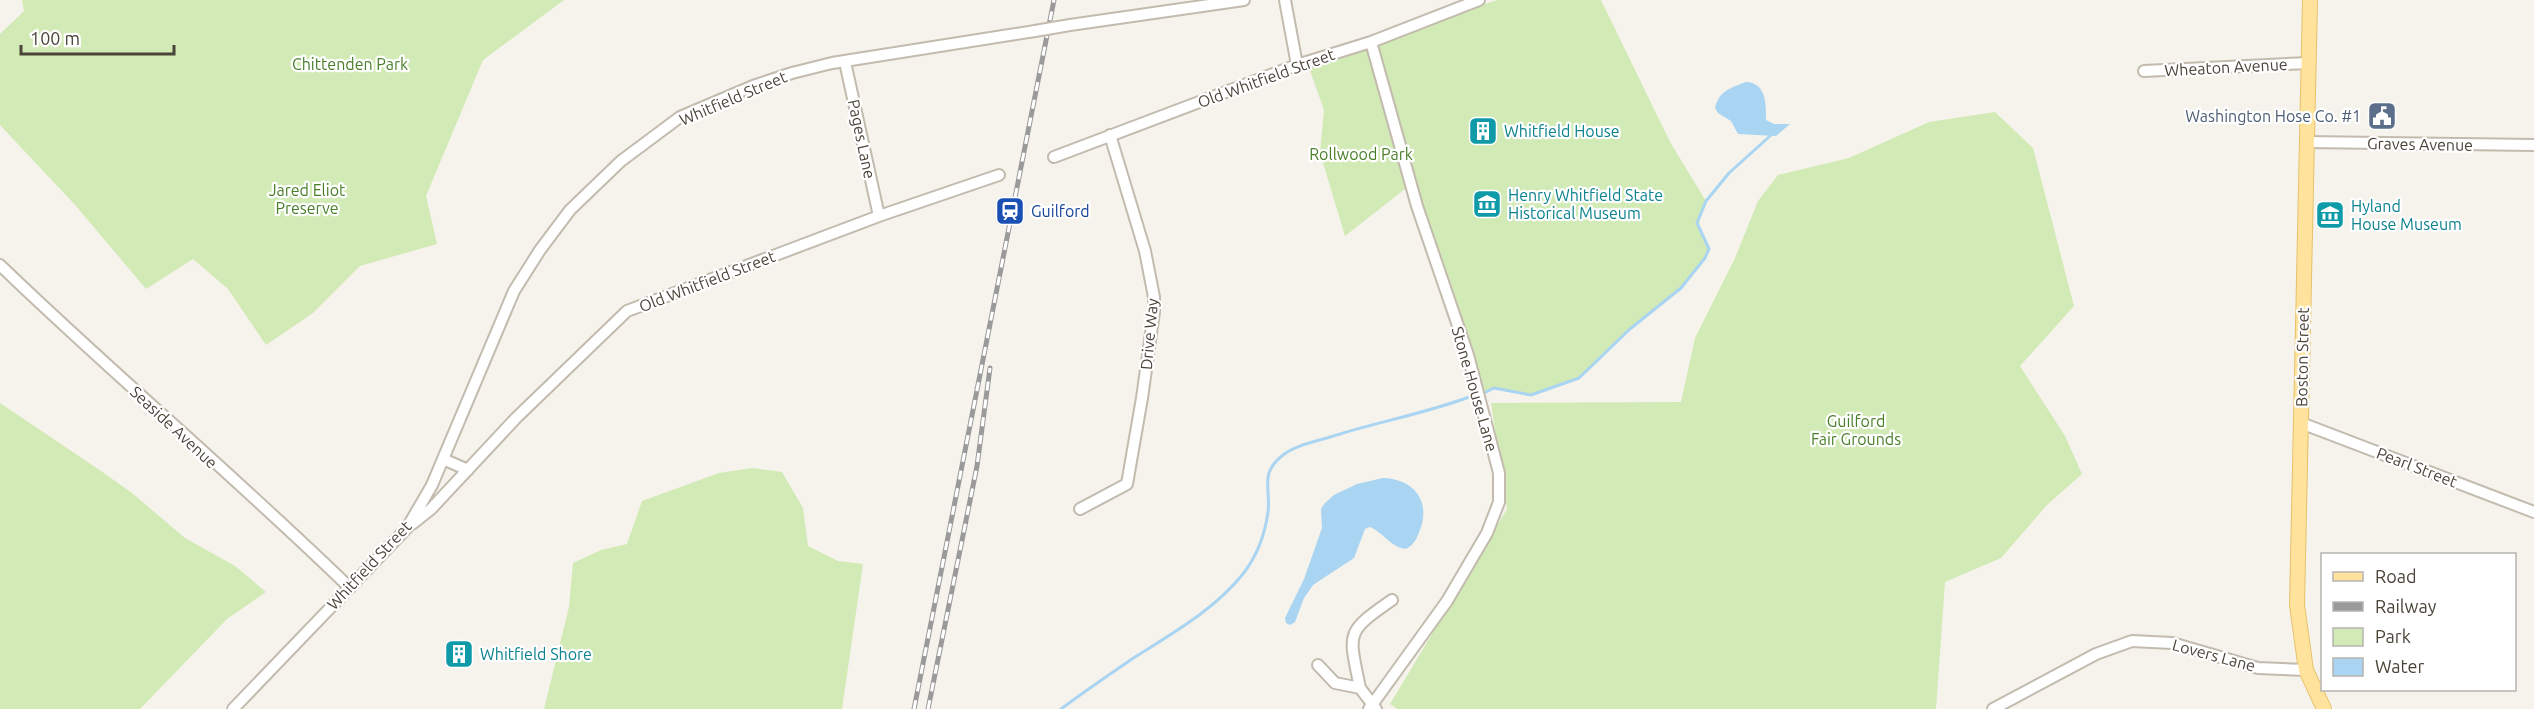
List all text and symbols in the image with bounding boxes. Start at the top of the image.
scale bar [21,18,174,56]
text: 100 m [30,28,80,48]
street label: Old Whitfield Street [1195,45,1338,111]
park label: Chittenden Park [292,55,408,73]
street label: Wheaton Avenue [2164,55,2288,79]
street label: Whitfield Street [677,67,790,129]
street label: Pages Lane [845,98,879,180]
public building icon: Washington Hose Co. #1 [2366,100,2398,132]
place label: Washington Hose Co. #1 [2185,107,2361,125]
building icon: Whitfield House [1467,115,1499,147]
place label: Whitfield House [1504,122,1620,140]
street label: Graves Avenue [2367,134,2473,154]
park label: Rollwood Park [1309,145,1413,163]
park label: Jared Eliot Preserve [269,181,346,217]
place label: Henry Whitfield State Historical Museum [1508,186,1663,222]
museum icon: Henry Whitfield State Historical Museum [1471,188,1503,220]
station icon: Guilford [994,195,1026,227]
place label: Hyland House Museum [2351,197,2462,233]
museum icon: Hyland House Museum [2314,199,2346,231]
place label: Guilford [1031,202,1090,220]
street label: Old Whitfield Street [636,246,778,315]
street label: Drive Way [1137,297,1161,371]
street label: Boston Street [2292,306,2312,407]
street label: Stone House Lane [1449,324,1501,454]
street label: Seaside Avenue [127,382,221,472]
park label: Guilford Fair Grounds [1811,412,1901,448]
street label: Pearl Street [2374,443,2461,491]
street label: Whitfield Street [323,516,415,613]
legend [2321,553,2516,691]
text: Road [2375,566,2417,586]
text: Railway [2375,596,2437,616]
text: Park [2375,626,2411,646]
street label: Lovers Lane [2171,635,2257,675]
building icon: Whitfield Shore [443,638,475,670]
place label: Whitfield Shore [480,645,592,663]
text: Water [2375,656,2425,676]

